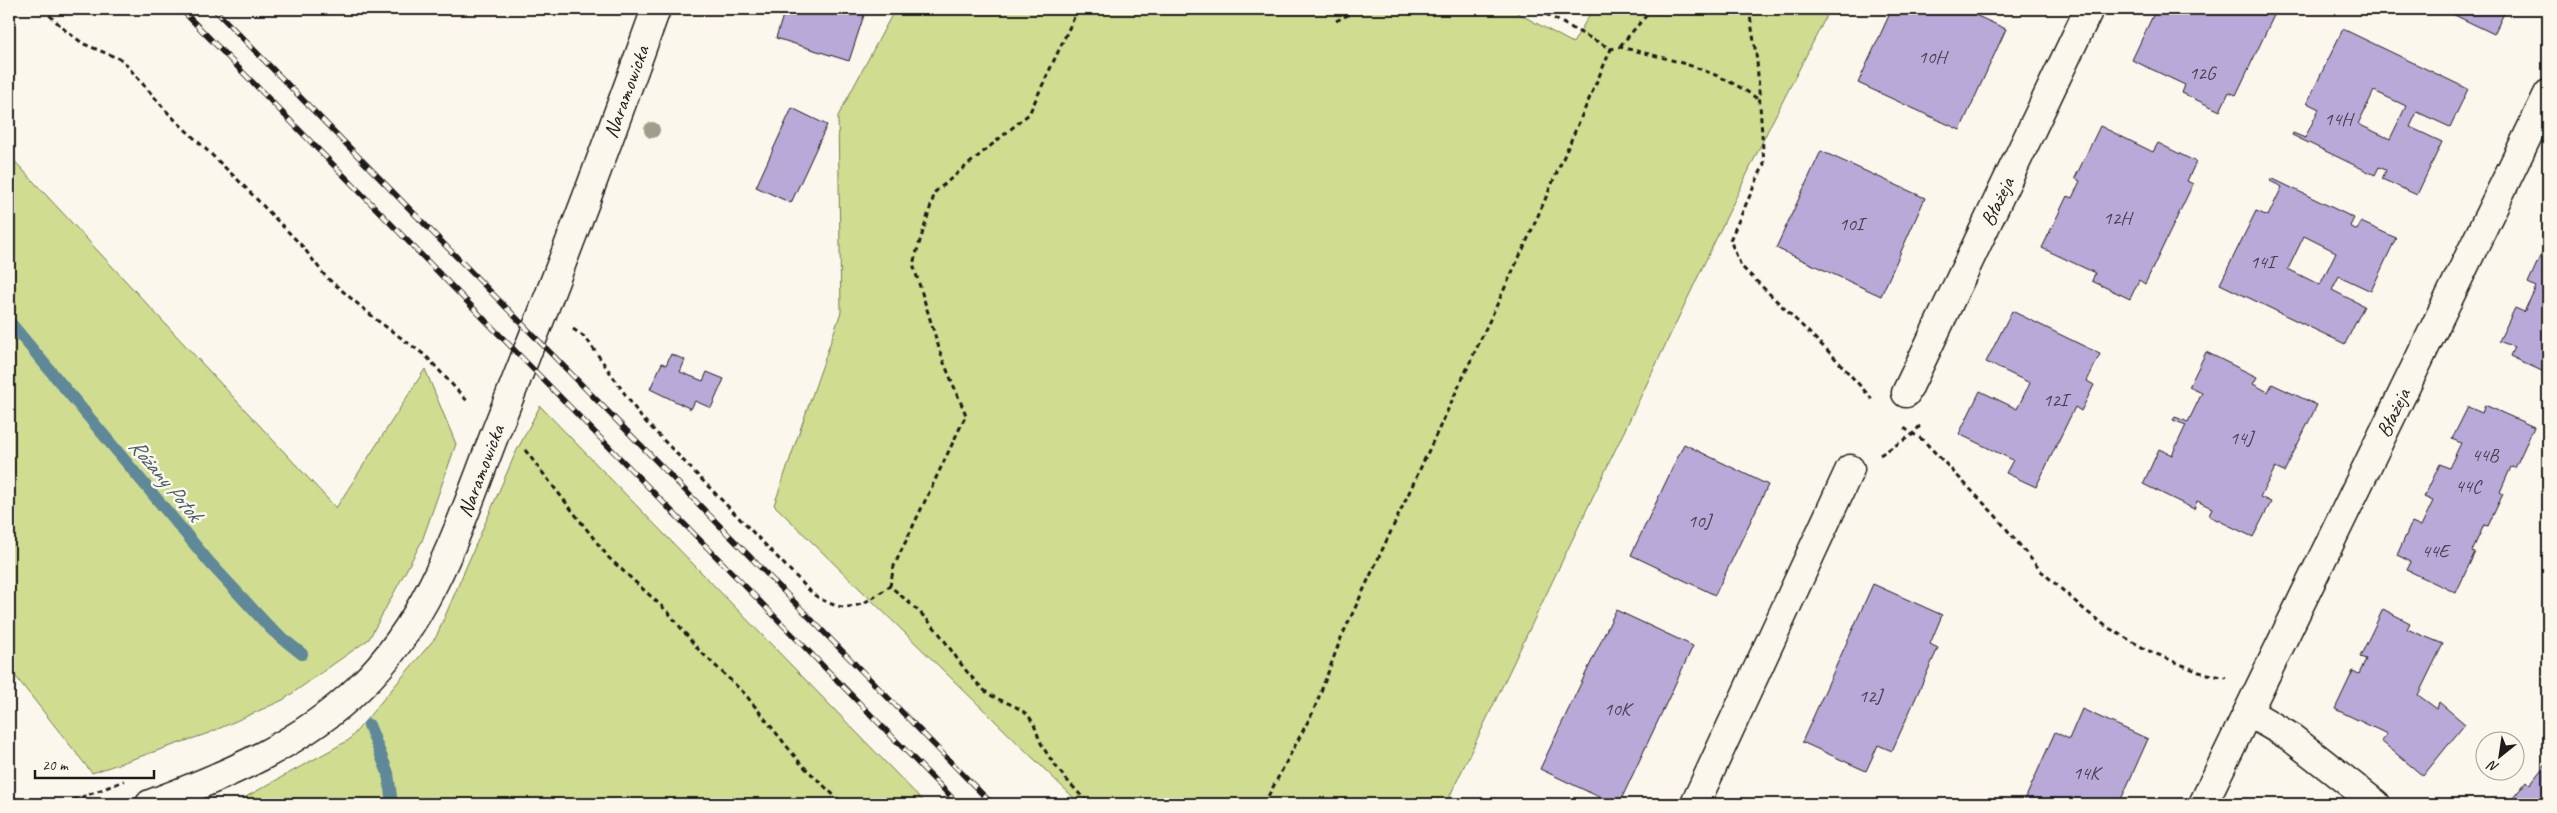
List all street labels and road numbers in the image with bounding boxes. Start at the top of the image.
street label: Naramowicka [597,41,655,141]
street label: Błażeja [1974,172,2021,230]
street label: Błażeja [2370,383,2417,441]
street label: Naramowicka [451,420,511,521]

